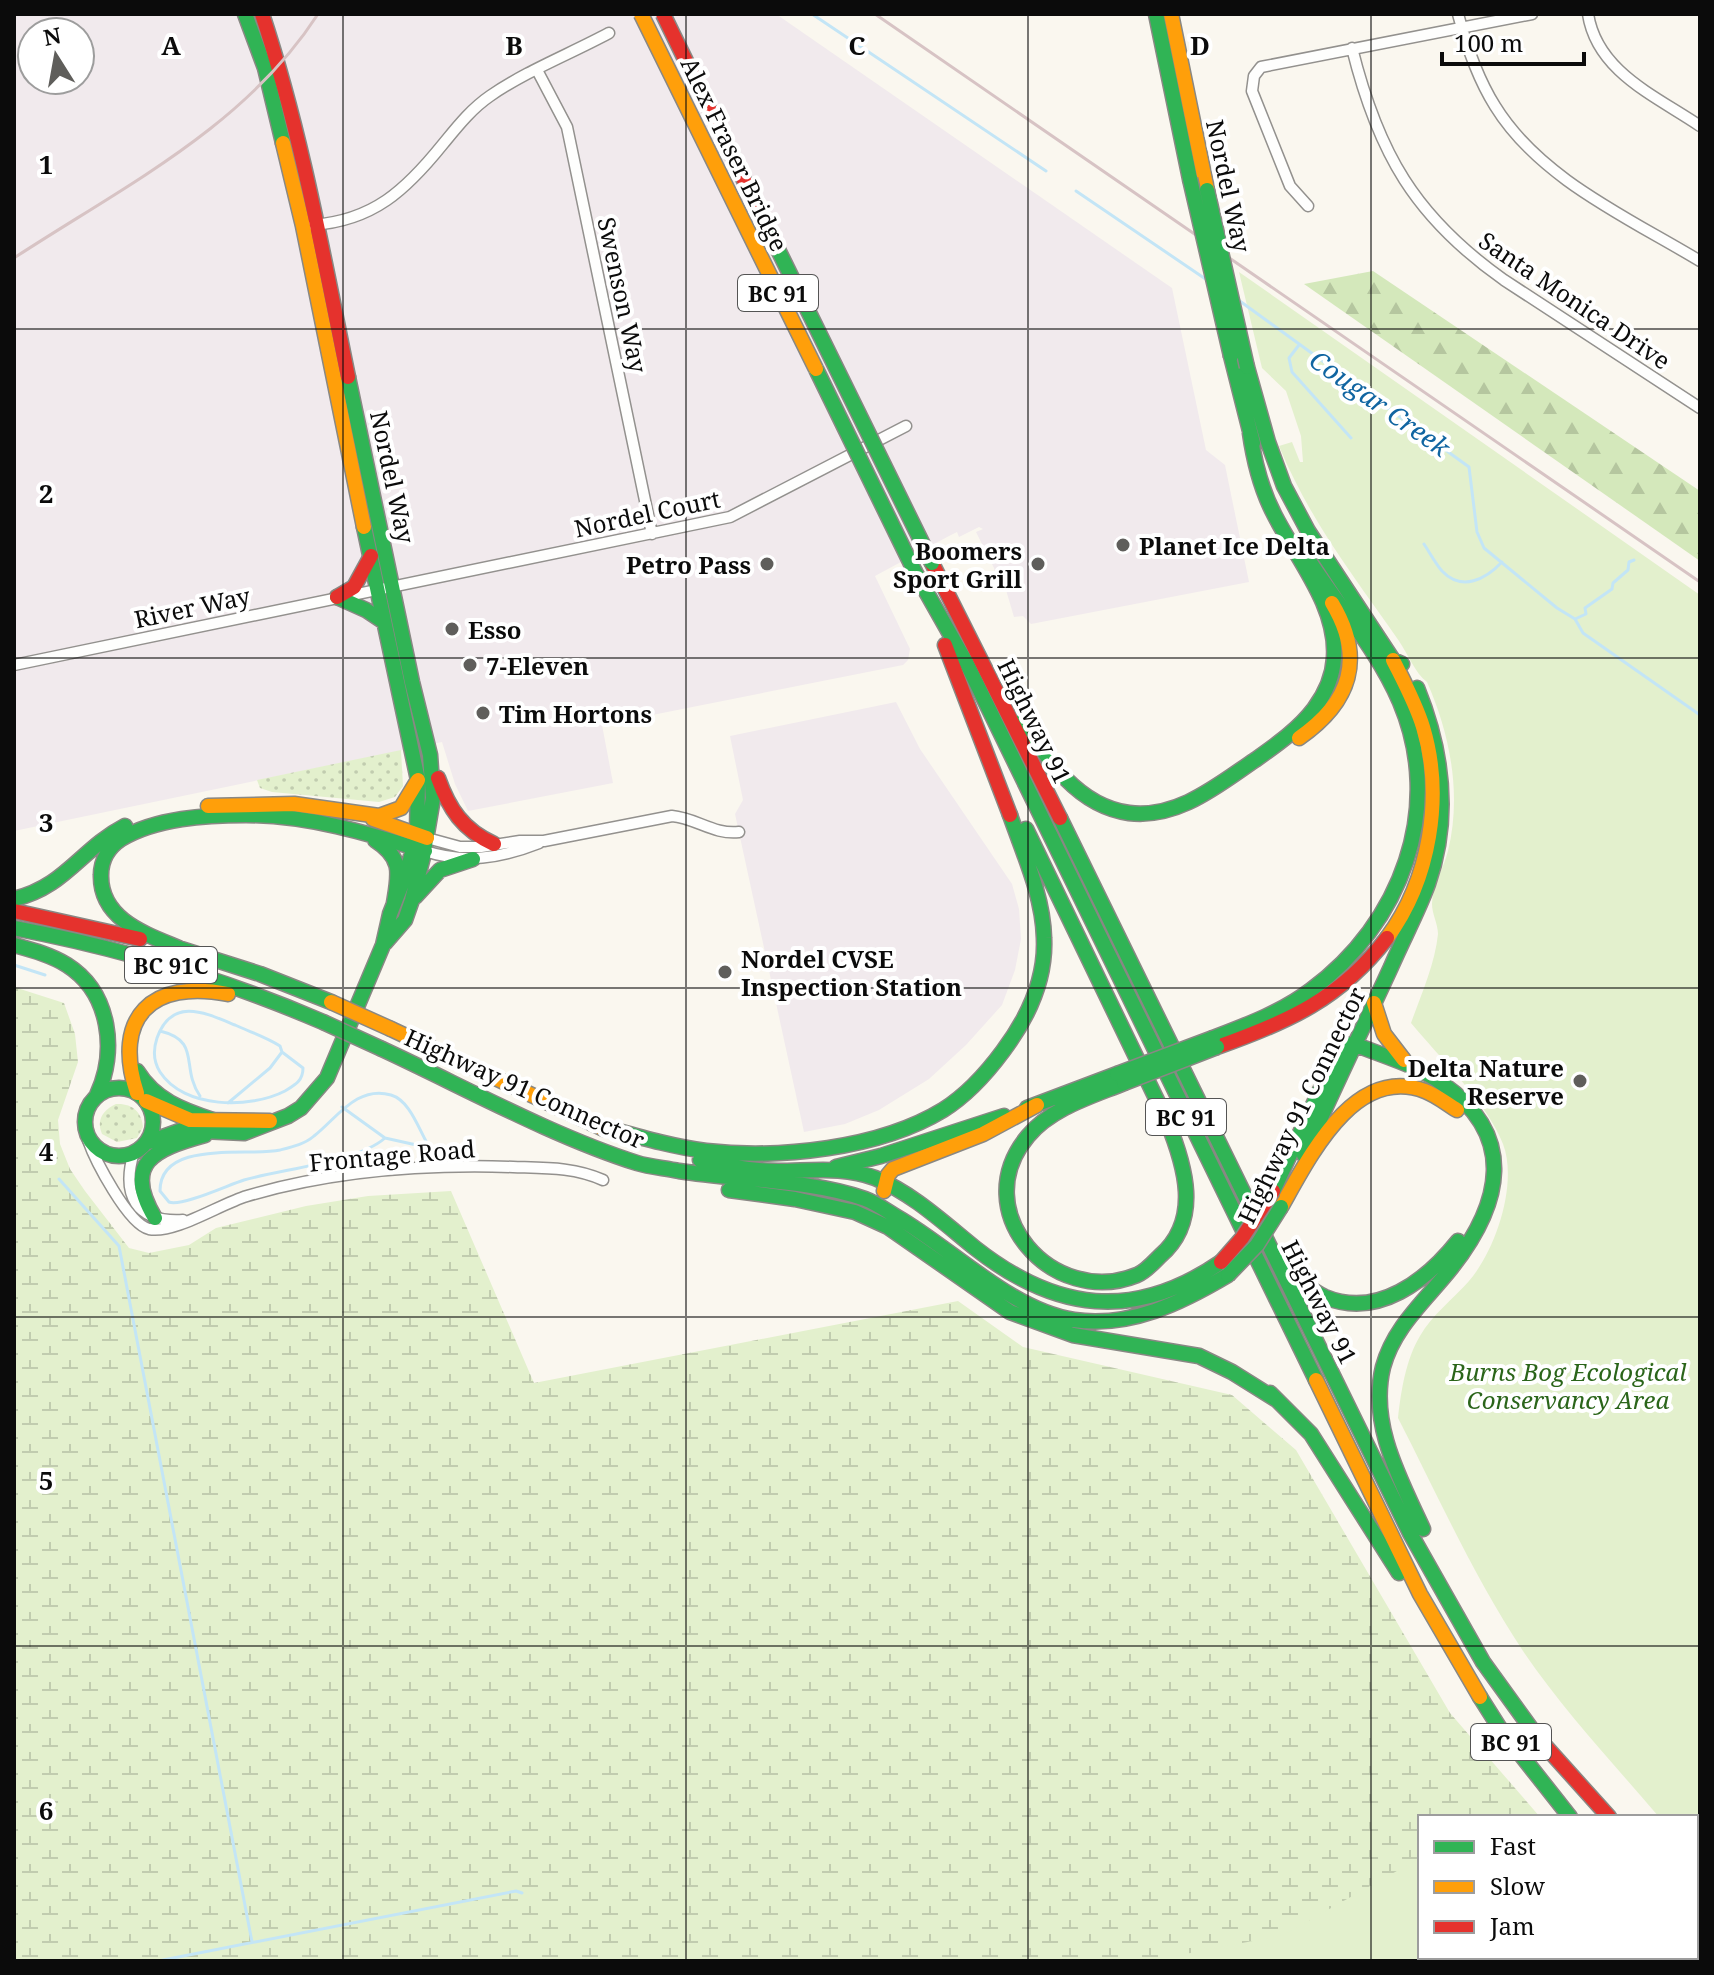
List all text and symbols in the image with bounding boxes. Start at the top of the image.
north arrow [16,16,96,96]
scale bar [1442,16,1584,66]
text: N [41,19,63,52]
text: 100 m [1454,26,1523,59]
text: A [161,27,181,63]
text: B [505,27,523,63]
text: C [848,27,866,63]
text: D [1190,27,1210,63]
street label: Alex Fraser Bridge [674,51,796,257]
street label: Nordel Way [1199,117,1259,256]
text: 1 [39,146,53,182]
street label: Swenson Way [590,214,656,376]
street label: Santa Monica Drive [1473,224,1677,376]
road number: BC 91 [738,275,818,311]
water label: Cougar Creek [1303,341,1458,465]
street label: Nordel Way [363,408,423,547]
text: 2 [39,475,53,511]
street label: Nordel Court [571,481,723,545]
place label: Planet Ice Delta [1139,529,1330,562]
place label: Boomers Sport Grill [893,534,1023,595]
marker: Planet Ice Delta [1114,536,1132,554]
place label: Petro Pass [626,548,751,581]
marker: Petro Pass [758,555,776,573]
marker: Boomers Sport Grill [1029,555,1047,573]
street label: River Way [131,579,253,635]
place label: Esso [468,613,522,646]
marker: Esso [443,620,461,638]
place label: 7-Eleven [486,649,589,682]
street label: Highway 91 [991,653,1079,789]
marker: 7-Eleven [461,656,479,674]
place label: Tim Hortons [499,697,652,730]
marker: Tim Hortons [474,704,492,722]
text: 3 [39,804,53,840]
place label: Nordel CVSE Inspection Station [741,942,962,1003]
road number: BC 91C [125,947,217,983]
marker: Nordel CVSE Inspection Station [716,963,734,981]
street label: Highway 91 Connector [1229,981,1373,1229]
street label: Highway 91 Connector [400,1020,650,1156]
place label: Delta Nature Reserve [1408,1051,1564,1112]
marker: Delta Nature Reserve [1571,1072,1589,1090]
road number: BC 91 [1146,1099,1226,1135]
street label: Frontage Road [308,1131,477,1179]
text: 4 [39,1133,54,1169]
street label: Highway 91 [1275,1234,1365,1370]
park label: Burns Bog Ecological Conservancy Area [1448,1355,1687,1416]
text: 5 [39,1462,53,1498]
road number: BC 91 [1471,1724,1551,1760]
text: 6 [39,1792,53,1828]
legend [1418,1815,1698,1959]
text: Fast [1490,1829,1536,1862]
text: Slow [1490,1869,1545,1902]
text: Jam [1489,1909,1535,1942]

